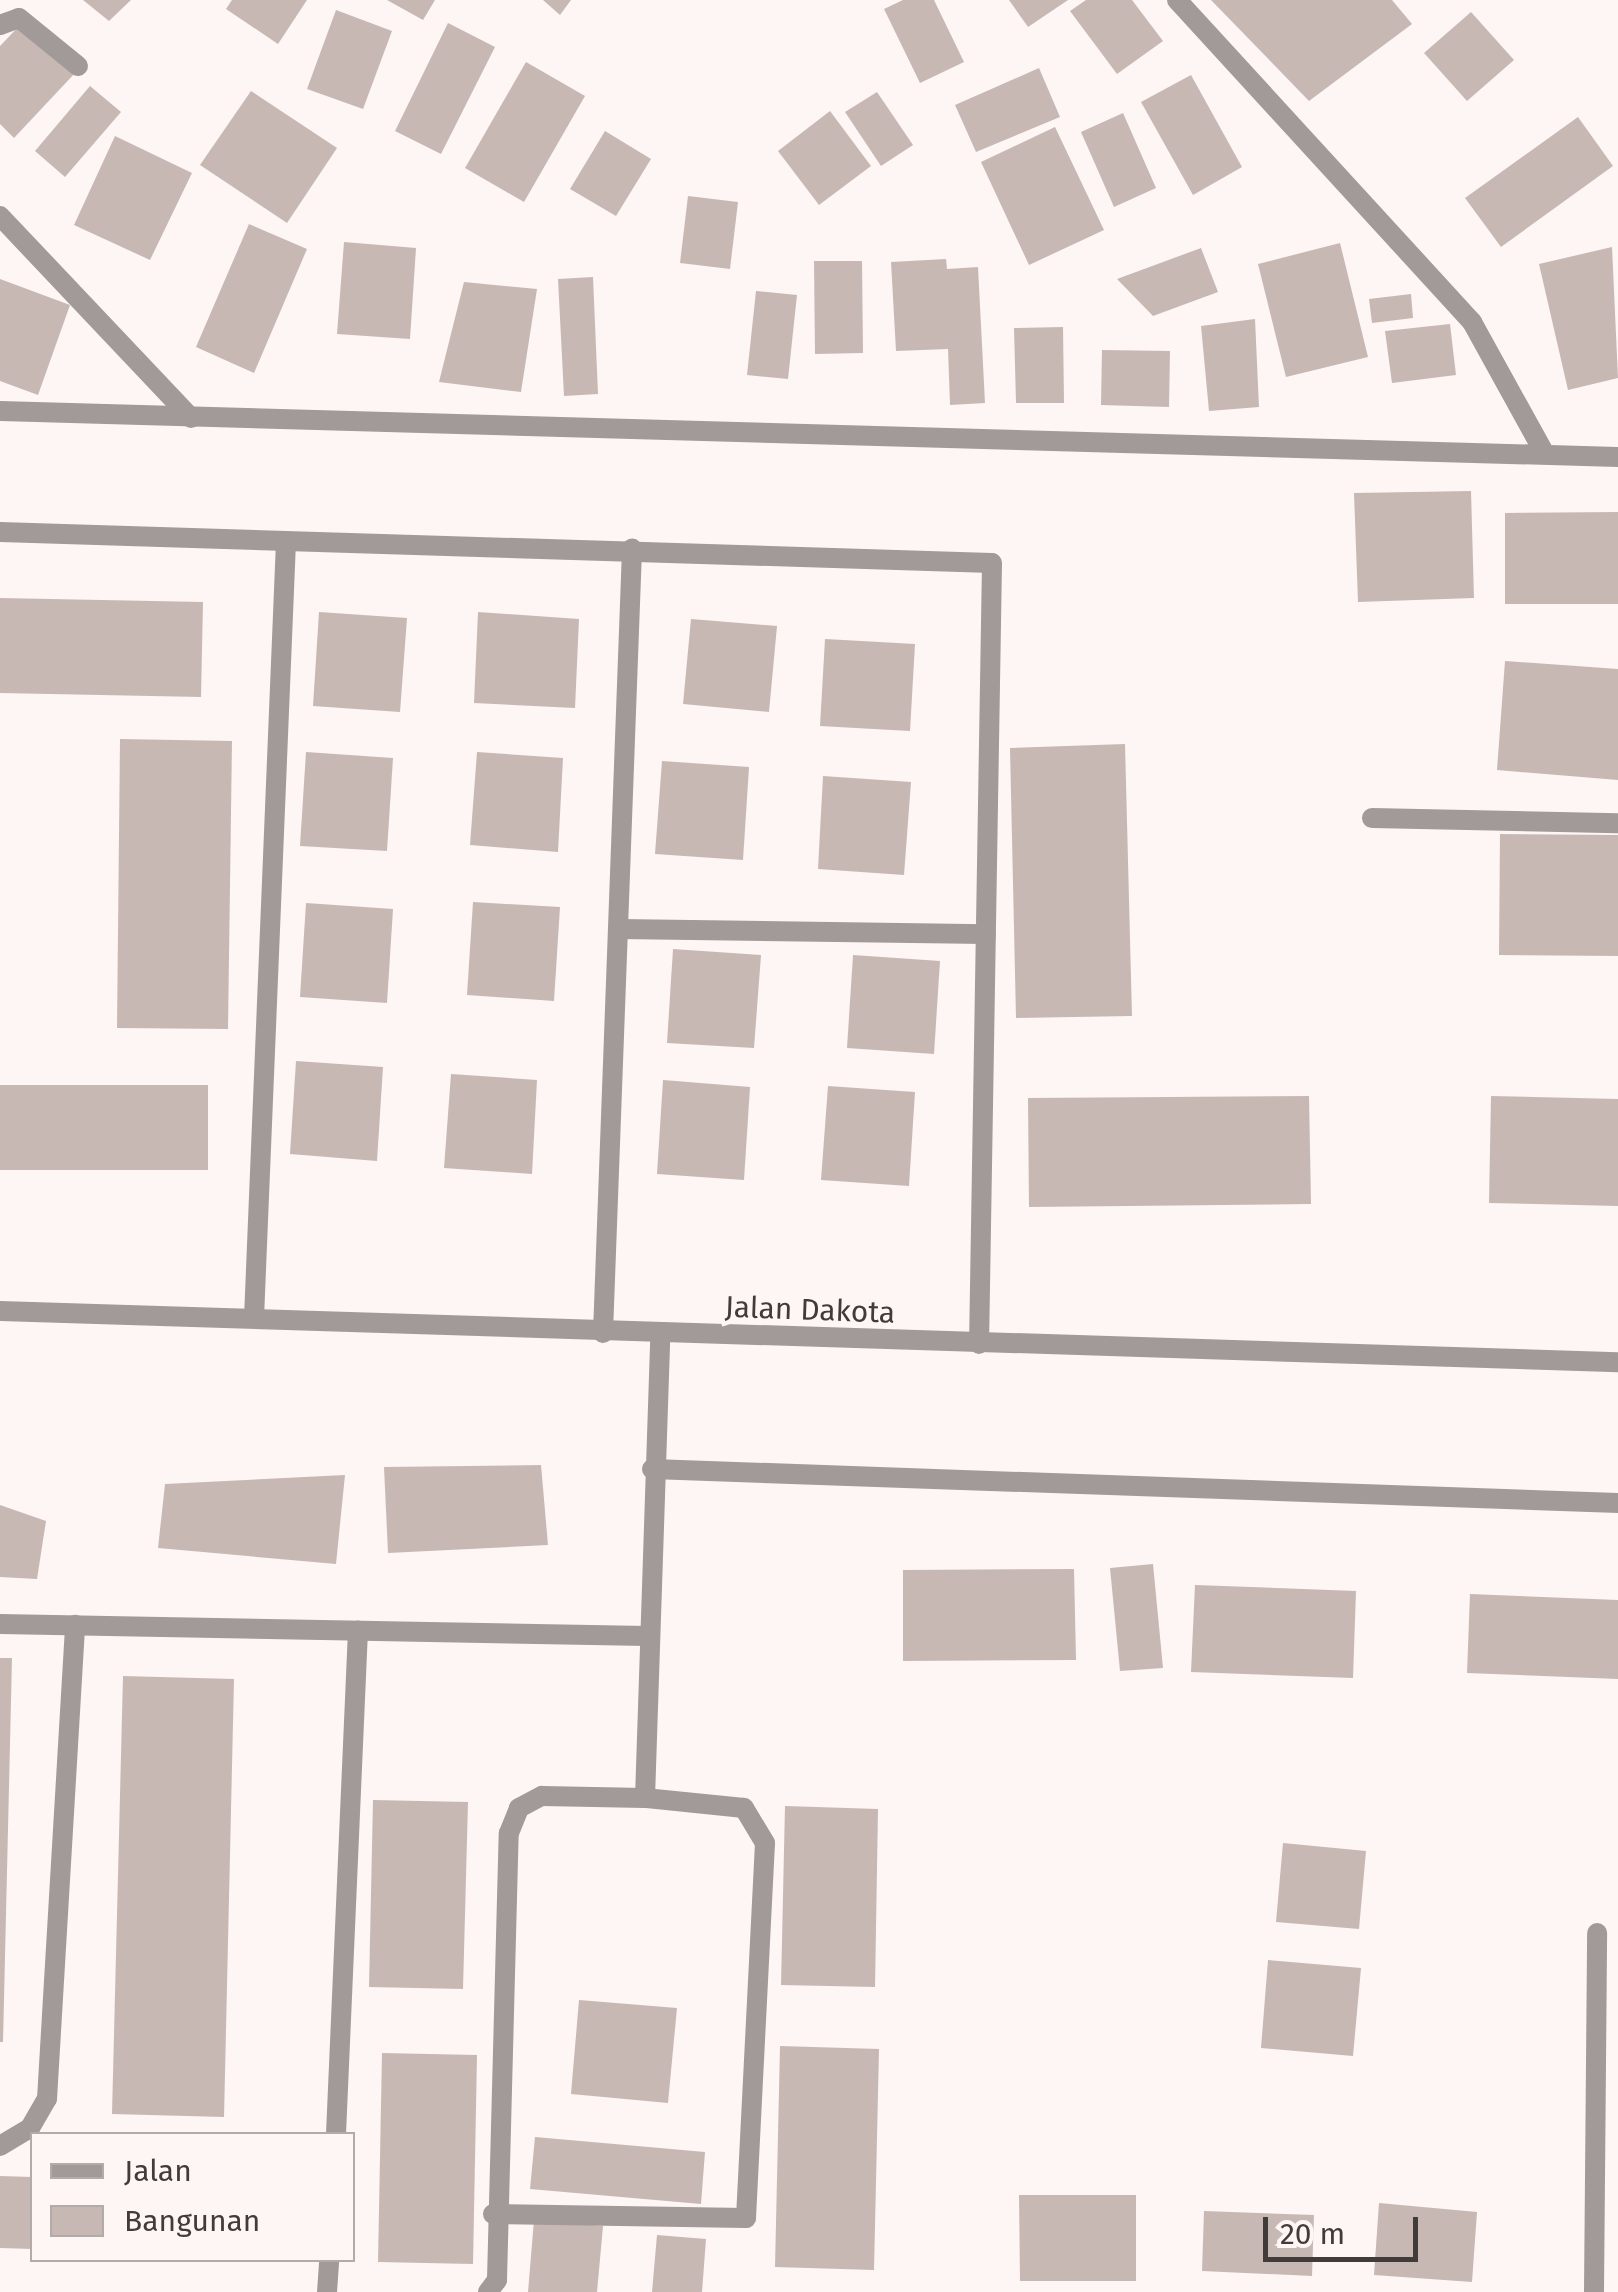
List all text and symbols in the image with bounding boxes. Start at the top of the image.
street label: Jalan Dakota [724,1289,896,1331]
legend [30,2132,355,2262]
text: Jalan [124,2153,192,2189]
scale bar [1268,2197,1423,2259]
text: Bangunan [124,2203,260,2239]
text: 20 m [1280,2216,1345,2252]

